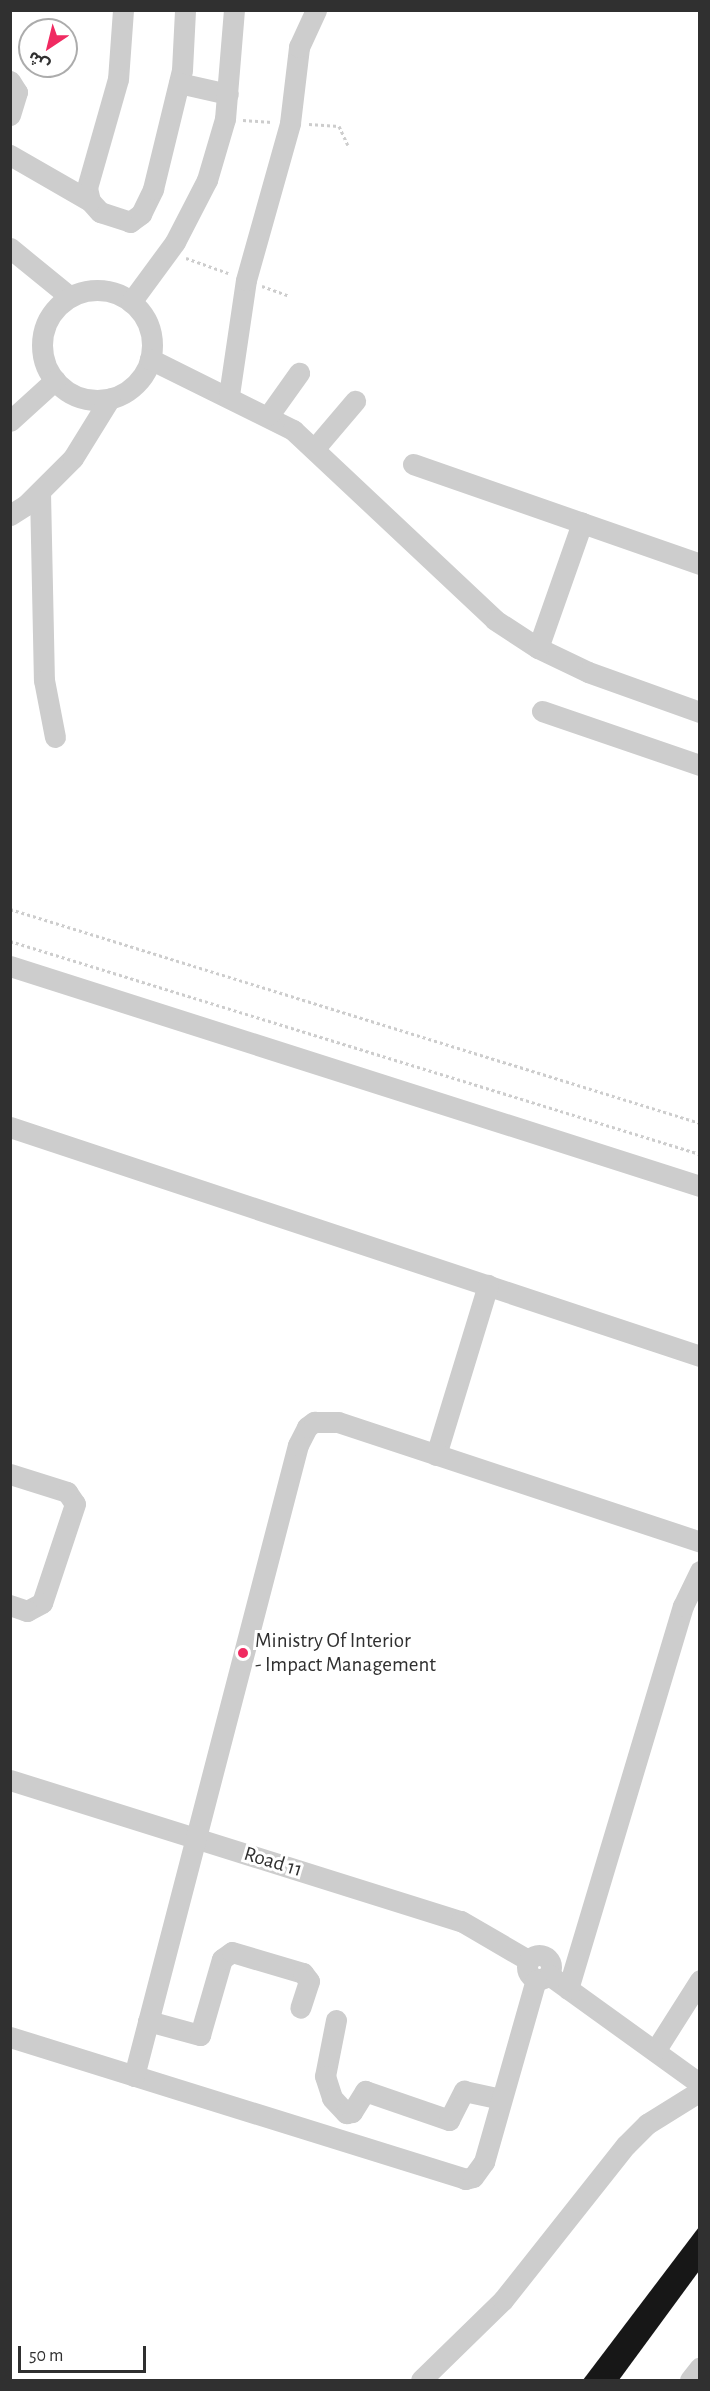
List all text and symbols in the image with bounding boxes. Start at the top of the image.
north arrow [18,18,78,78]
text: ش [25,48,52,74]
place label: Ministry Of Interior - Impact Management [255,1628,436,1678]
marker: Ministry Of Interior - Impact Management [236,1646,250,1660]
street label: Road 11 [241,1841,305,1883]
scale bar [21,2334,148,2372]
text: 50 m [29,2347,63,2365]

